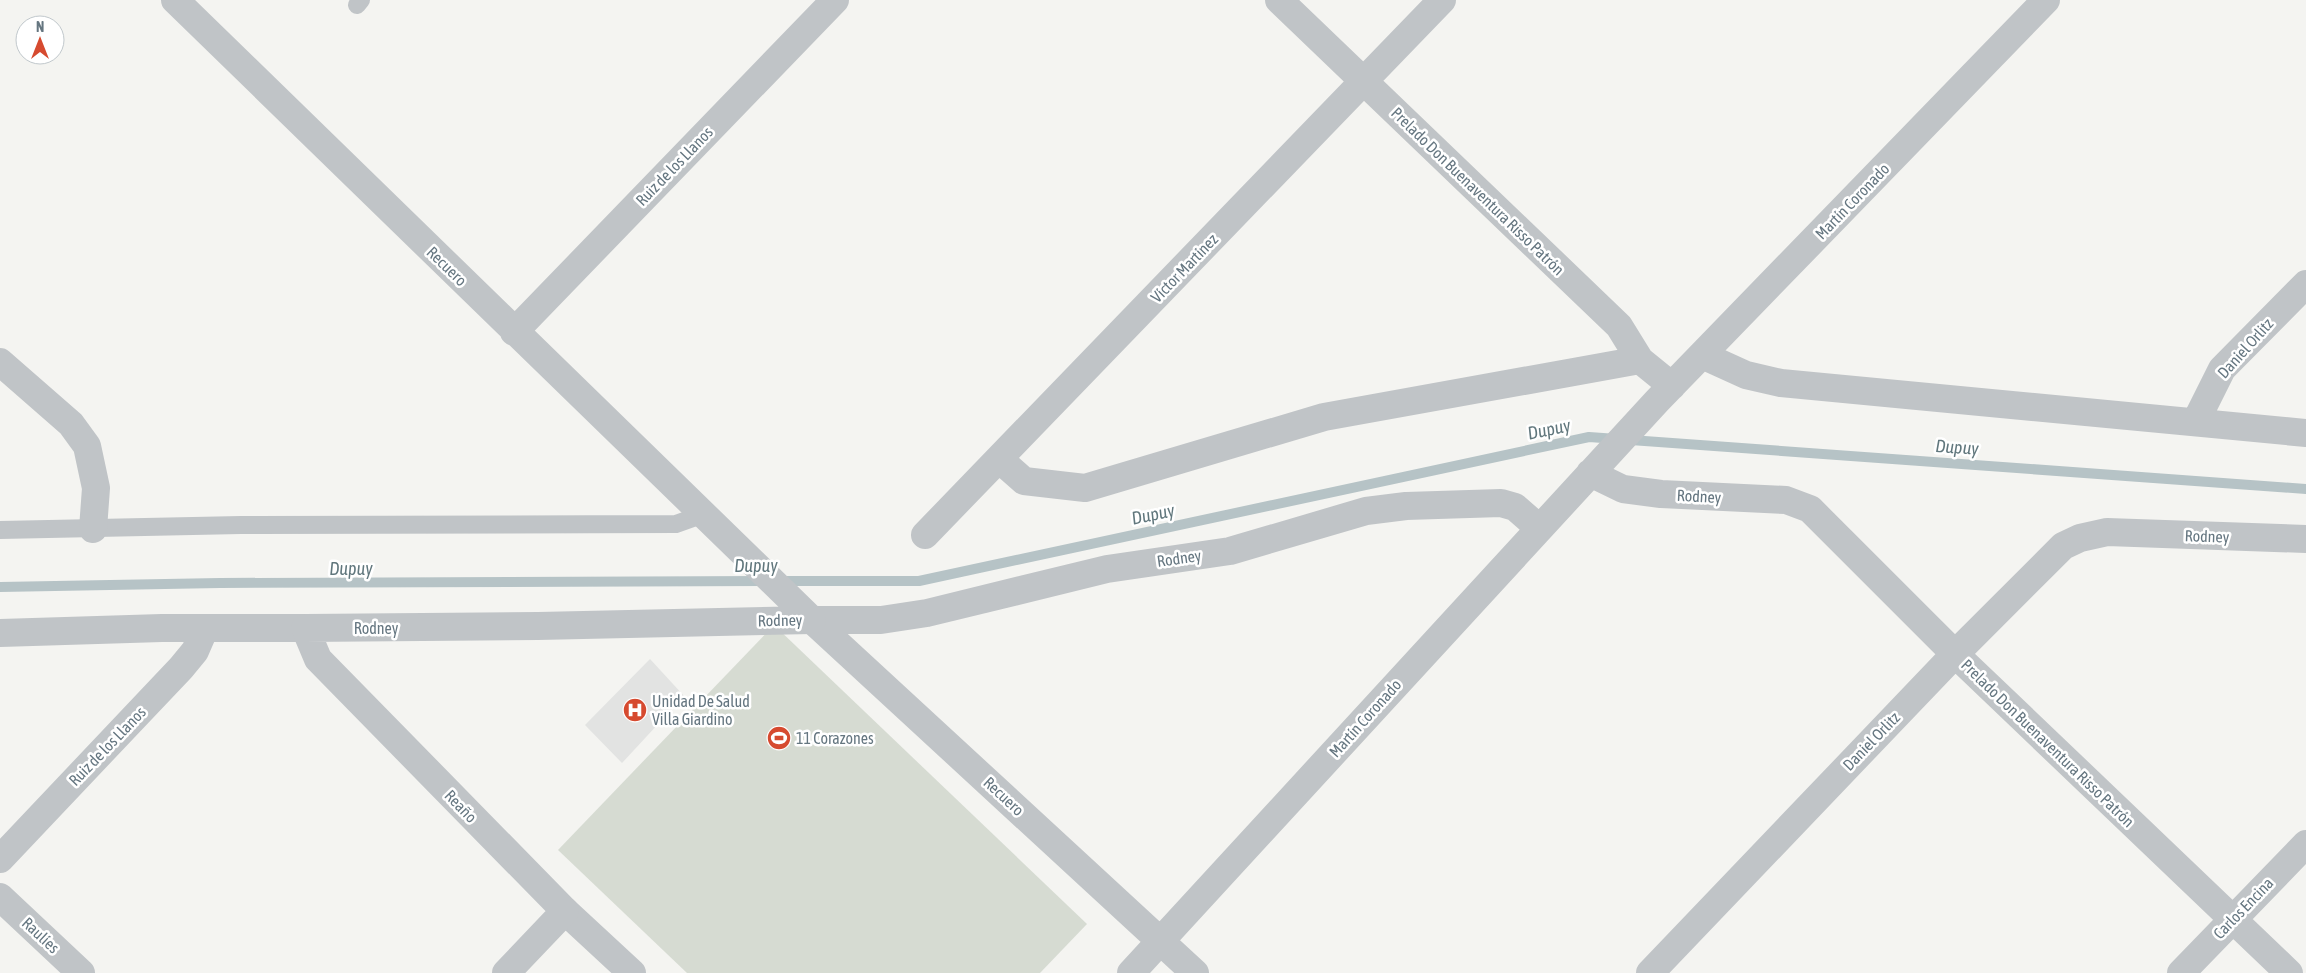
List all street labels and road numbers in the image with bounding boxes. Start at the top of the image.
street label: Prelado Don Buenaventura Risso Patrón [1388,104,1568,278]
street label: Ruiz de los Llanos [632,123,716,209]
street label: Martín Coronado [1811,159,1893,243]
street label: Víctor Martínez [1147,230,1221,306]
street label: Recuero [423,243,471,289]
street label: Daniel Orlitz [2214,314,2277,381]
street label: Rodney [1676,486,1722,507]
street label: Rodney [2184,526,2230,547]
street label: Rodney [1156,546,1203,571]
street label: Rodney [758,611,803,630]
street label: Rodney [354,619,399,638]
street label: Prelado Don Buenaventura Risso Patrón [1958,656,2138,830]
street label: Martín Coronado [1325,675,1405,761]
street label: Ruiz de los Llanos [65,703,149,789]
street label: Daniel Orlitz [1839,708,1903,774]
street label: Recuero [980,773,1028,819]
street label: Reaño [441,786,481,826]
street label: Carlos Encina [2209,874,2277,942]
street label: Raulíes [19,913,63,957]

